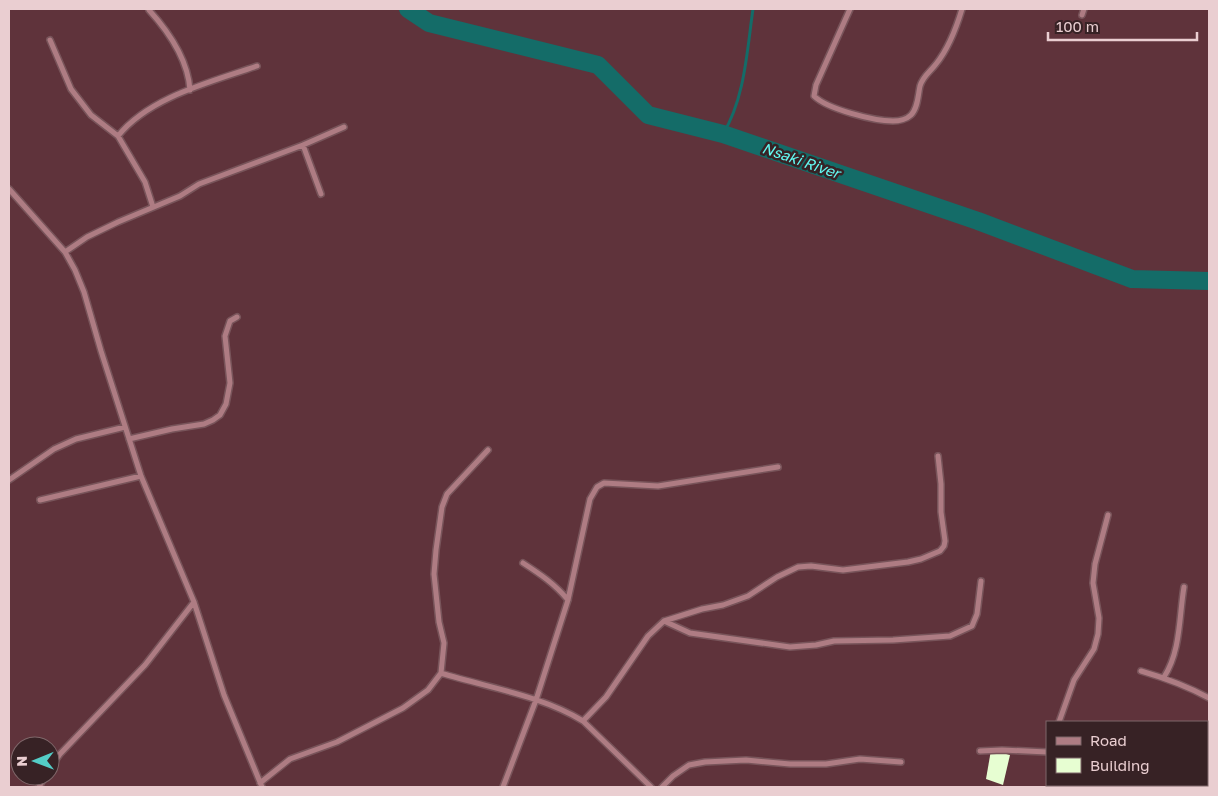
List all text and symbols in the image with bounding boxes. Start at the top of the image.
scale bar [1048,10,1197,42]
text: 100 m [1056,17,1099,35]
water label: Nsaki River [760,138,845,182]
legend [1046,721,1208,786]
text: Road [1090,731,1127,749]
north arrow [10,736,60,786]
text: N [13,756,30,767]
text: Building [1090,756,1150,774]

